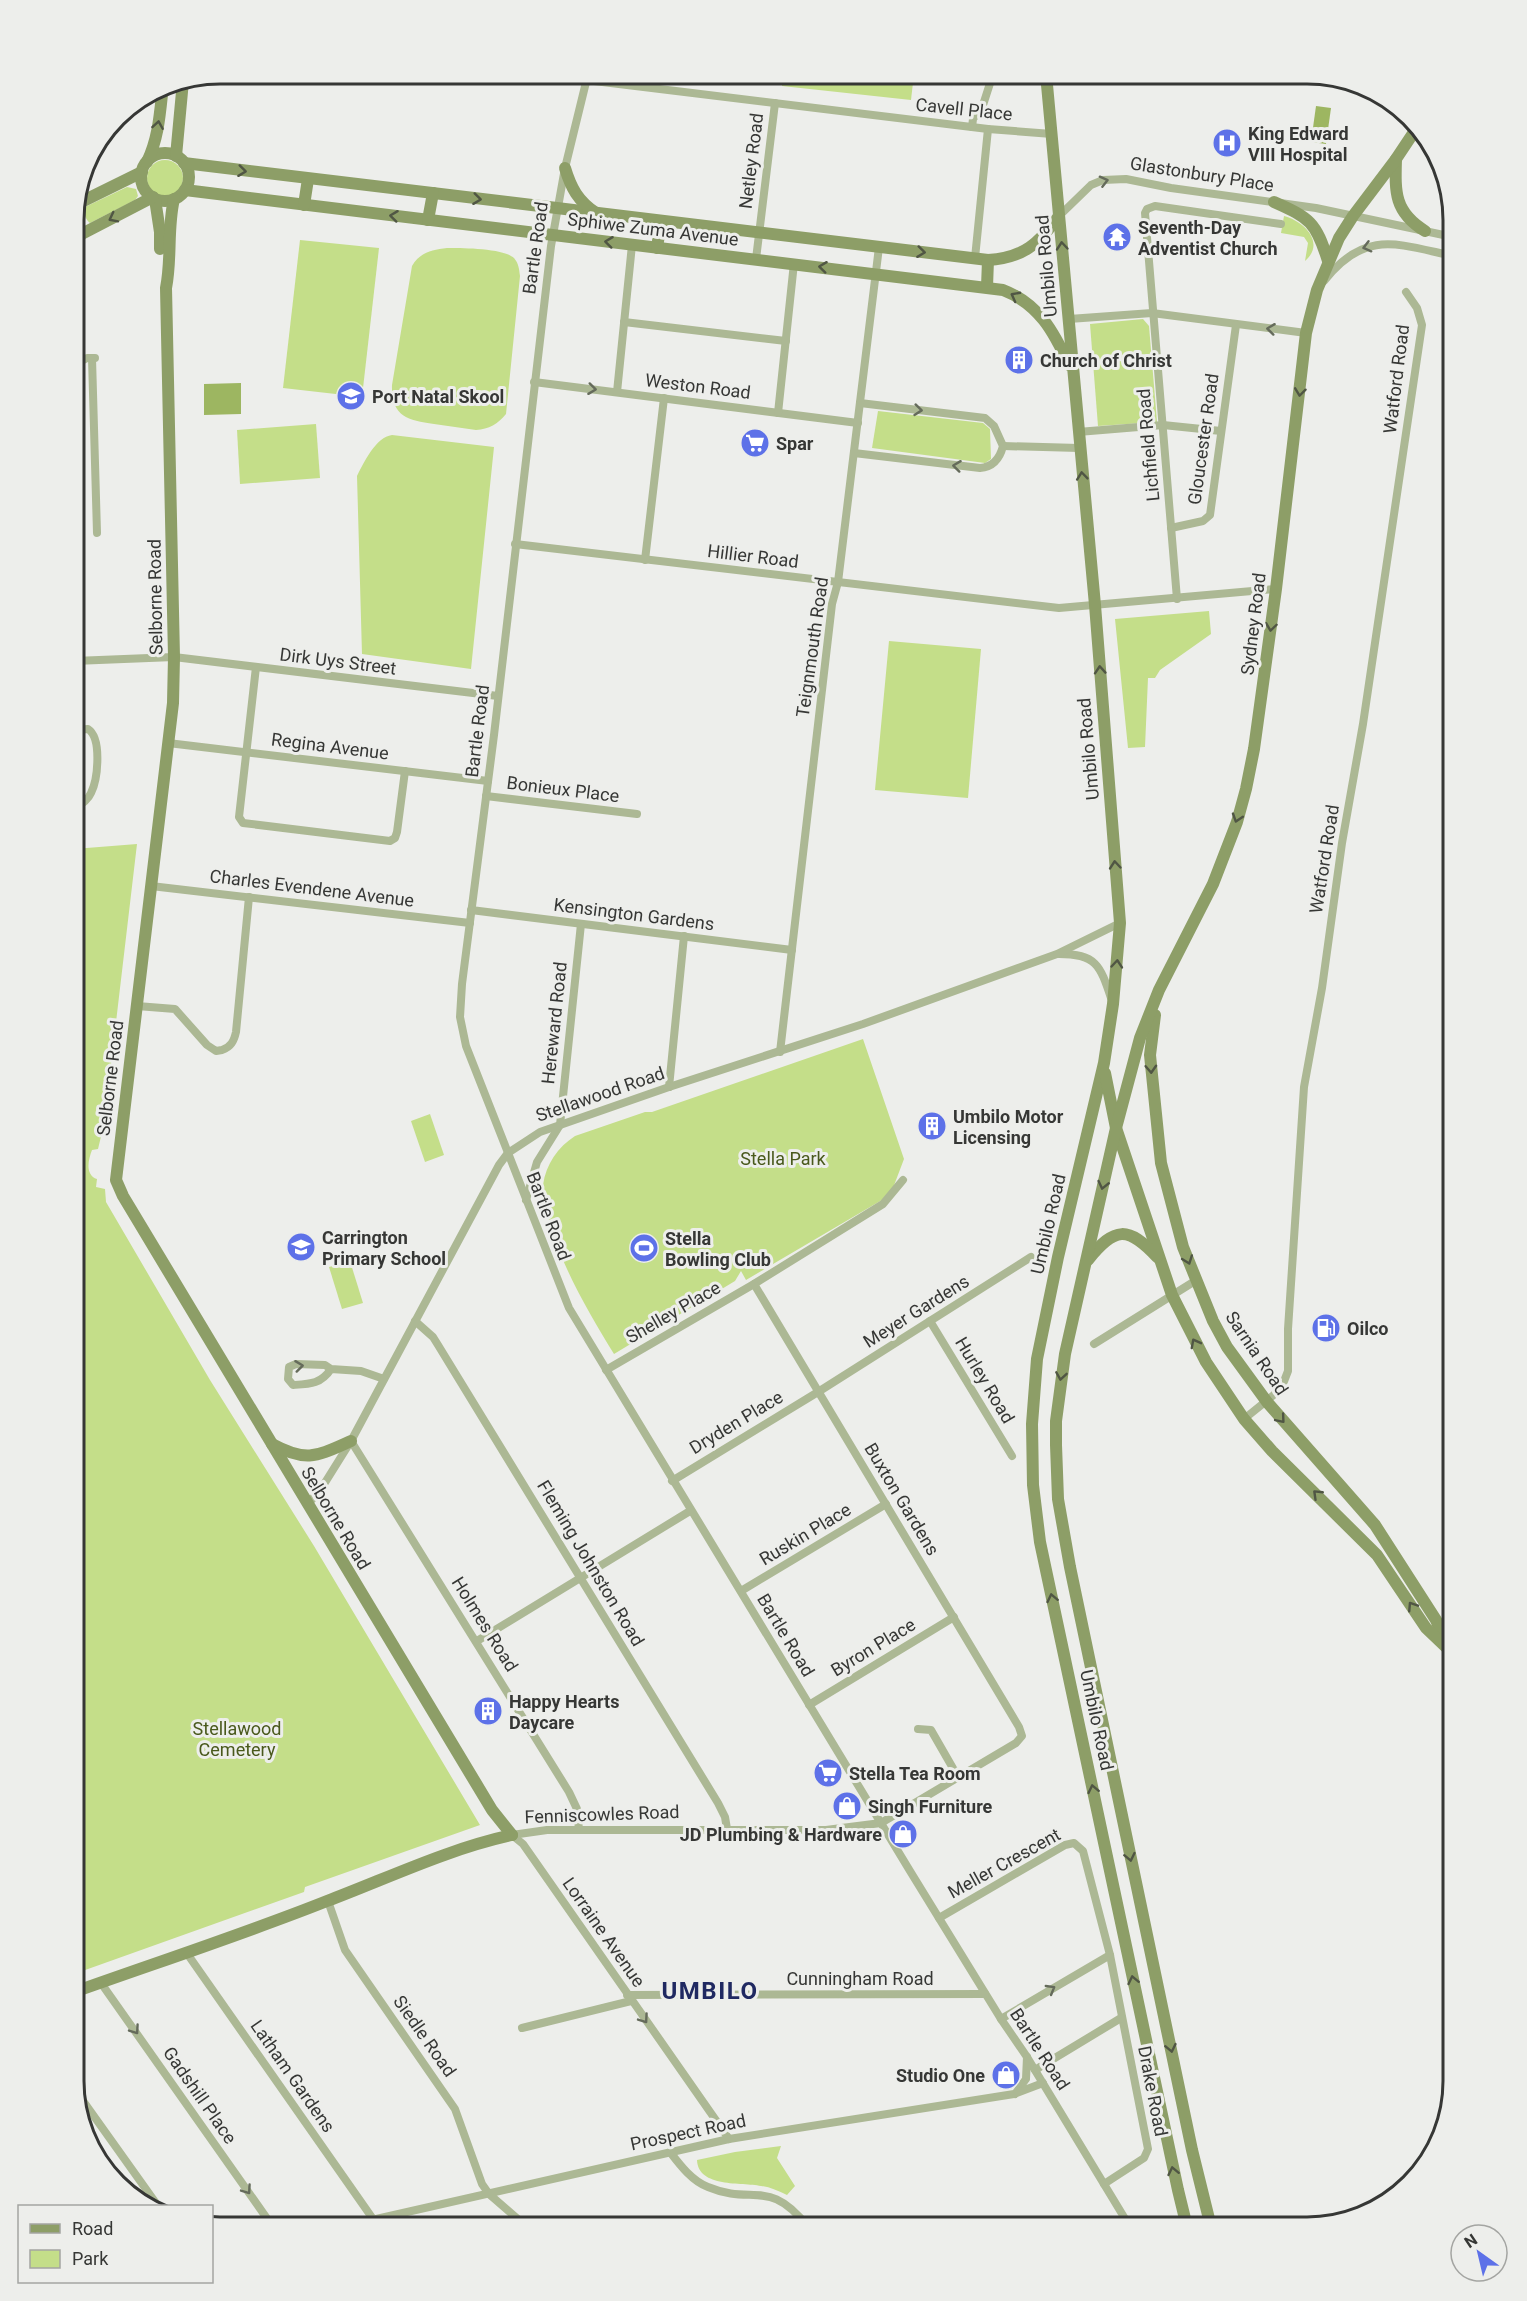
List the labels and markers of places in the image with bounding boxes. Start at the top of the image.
place label: King Edward VIII Hospital [1248,123,1349,165]
hospital icon: King Edward VIII Hospital [1211,127,1243,159]
place label: Seventh-Day Adventist Church [1138,217,1278,259]
temple icon: Seventh-Day Adventist Church [1101,221,1133,253]
building icon: Church of Christ [1003,344,1035,376]
place label: Church of Christ [1040,350,1172,371]
school or university icon: Port Natal Skool [335,380,367,412]
place label: Port Natal Skool [372,386,504,407]
supermarket icon: Spar [739,427,771,459]
place label: Spar [776,433,814,454]
place label: Umbilo Motor Licensing [953,1106,1064,1148]
building icon: Umbilo Motor Licensing [916,1110,948,1142]
place label: Carrington Primary School [322,1227,446,1269]
place label: Stella Bowling Club [665,1228,771,1270]
school or university icon: Carrington Primary School [285,1231,317,1263]
sports icon: Stella Bowling Club [628,1232,660,1264]
fuel station icon: Oilco [1310,1312,1342,1344]
place label: Oilco [1347,1318,1388,1339]
place label: Happy Hearts Daycare [509,1691,619,1733]
building icon: Happy Hearts Daycare [472,1695,504,1727]
supermarket icon: Stella Tea Room [812,1757,844,1789]
place label: Stella Tea Room [849,1763,981,1784]
shop icon: Singh Furniture [831,1790,863,1822]
place label: Singh Furniture [868,1796,993,1817]
shop icon: JD Plumbing & Hardware [887,1818,919,1850]
place label: JD Plumbing & Hardware [680,1824,882,1845]
shop icon: Studio One [990,2059,1022,2091]
place label: Studio One [896,2065,985,2086]

